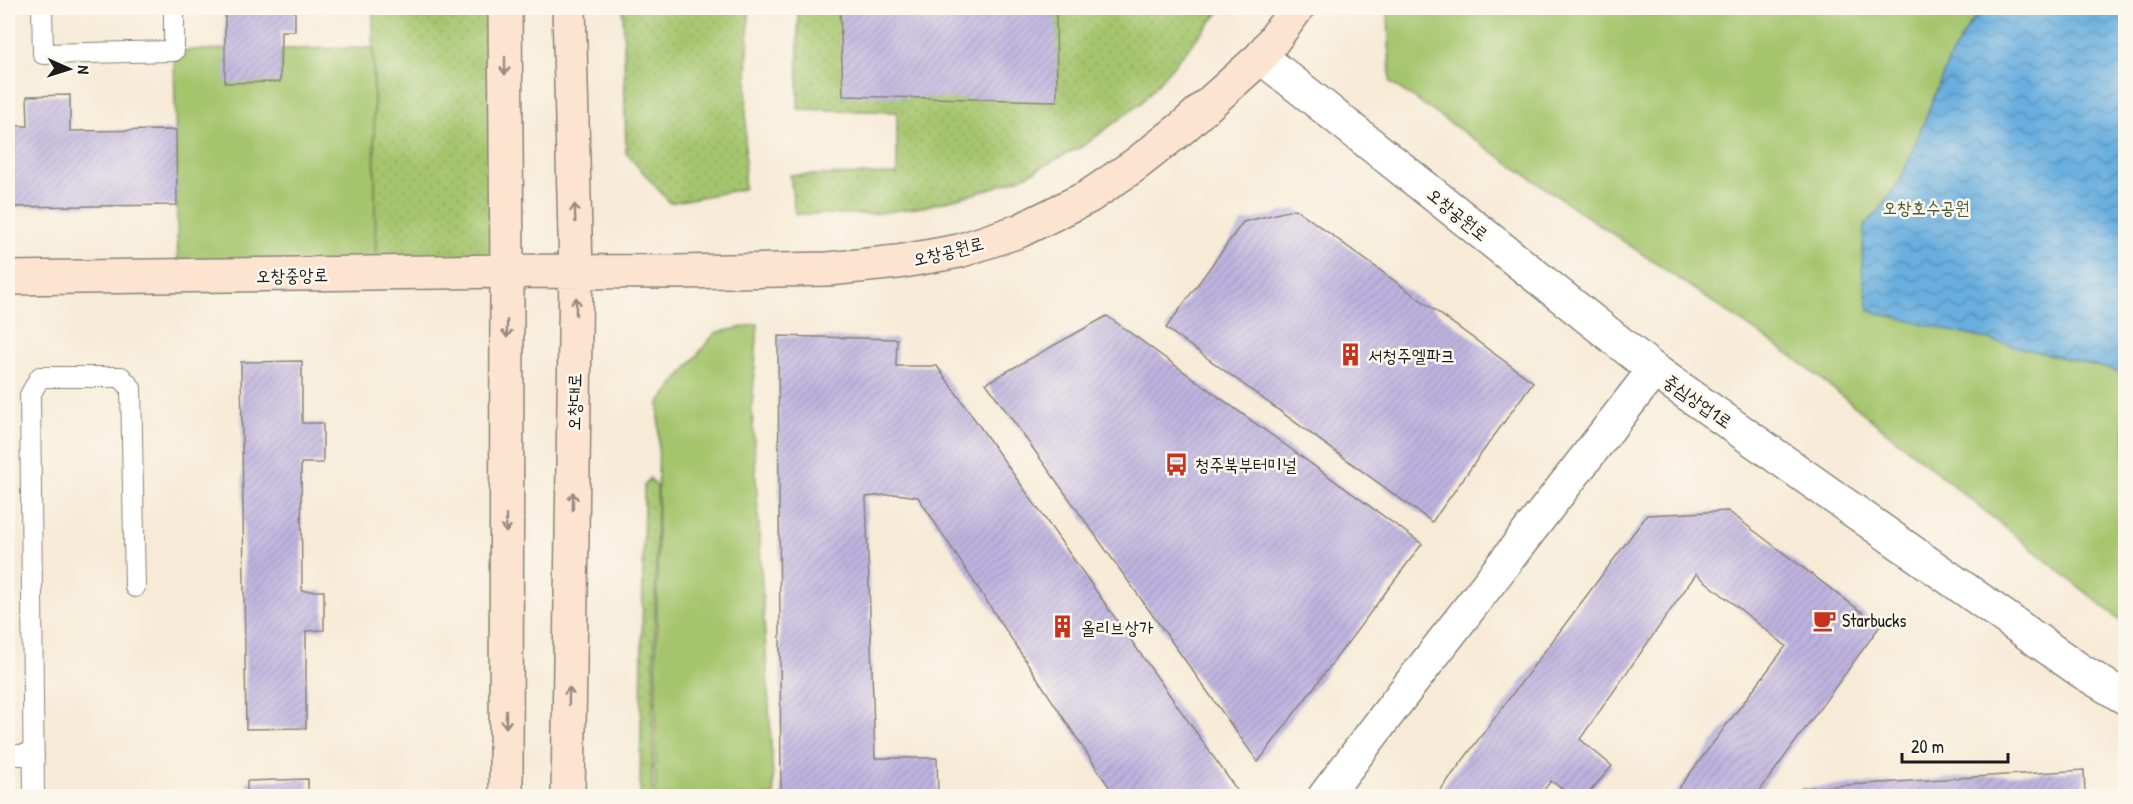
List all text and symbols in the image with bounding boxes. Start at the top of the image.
north arrow [39,39,99,99]
one-way arrow [499,55,511,75]
text: N [73,65,95,75]
street label: 오창공원로 [1422,181,1494,247]
park label: 오창호수공원 [1883,195,1969,220]
one-way arrow [569,203,580,223]
street label: 오창공원로 [910,230,986,272]
street label: 오창중앙로 [256,262,328,288]
one-way arrow [570,297,582,317]
one-way arrow [501,319,513,339]
building icon: 서청주엘파크 [1337,342,1363,368]
place label: 서청주엘파크 [1368,343,1455,368]
street label: 중심상업1로 [1658,368,1738,434]
street label: 오창대로 [561,373,587,431]
bus stop icon: 청주북부터미널 [1164,451,1190,477]
place label: 청주북부터미널 [1195,452,1297,477]
one-way arrow [567,492,579,512]
one-way arrow [500,514,512,534]
cafe icon: Starbucks [1811,607,1837,633]
place label: Starbucks [1842,608,1907,633]
building icon: 올리브상가 [1050,614,1076,640]
place label: 올리브상가 [1081,615,1154,640]
one-way arrow [564,687,575,707]
one-way arrow [500,709,512,729]
scale bar [1902,726,2008,764]
text: 20 m [1911,734,1944,759]

